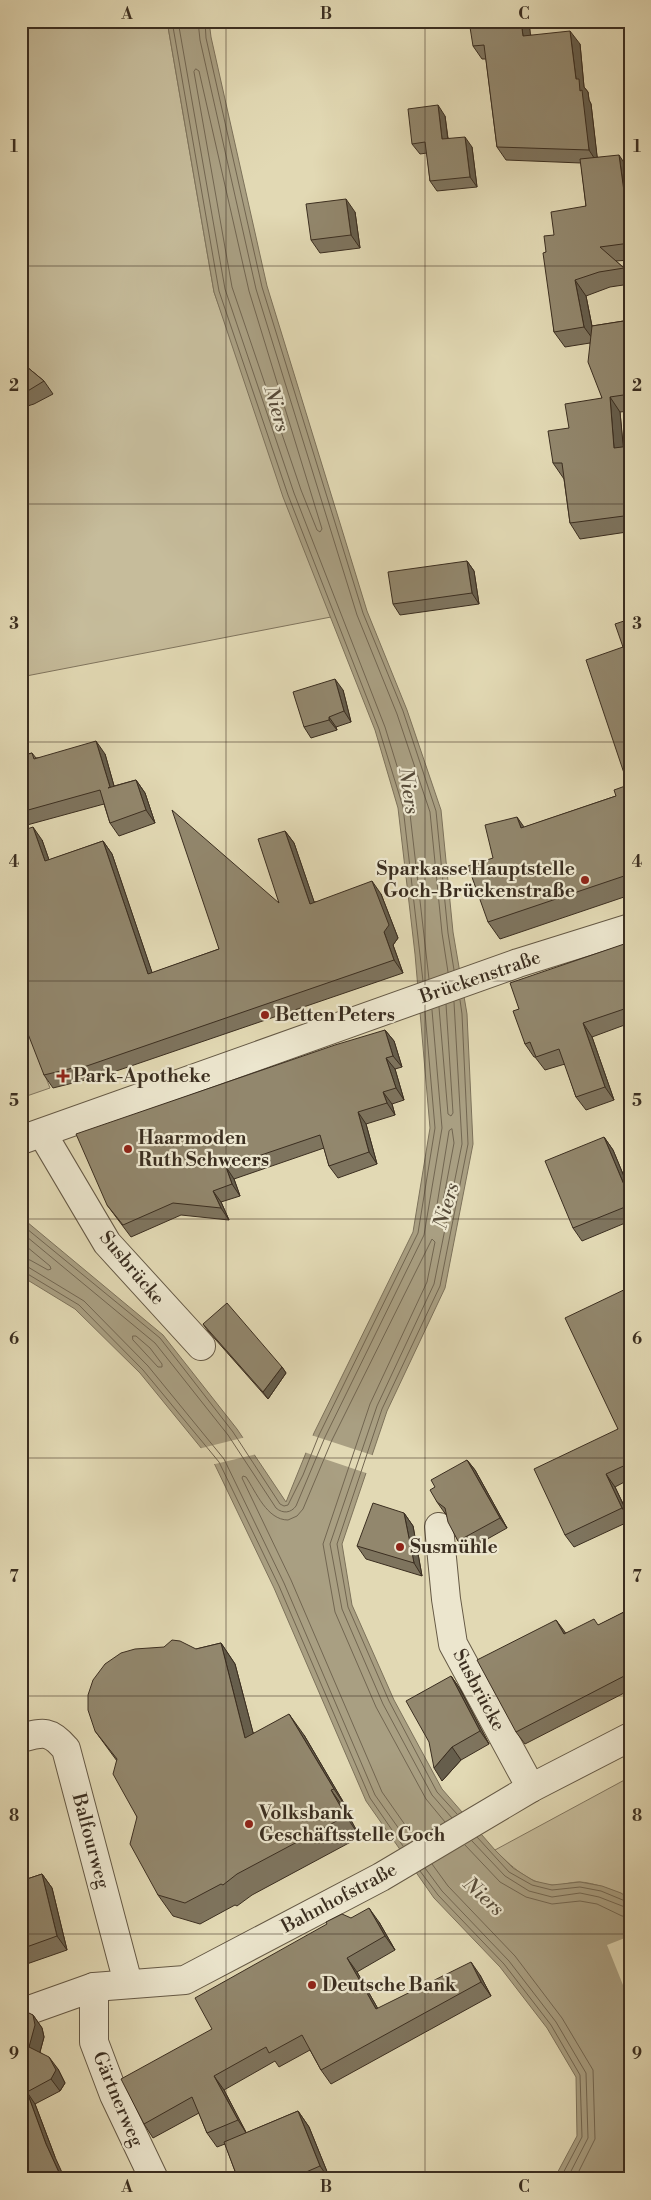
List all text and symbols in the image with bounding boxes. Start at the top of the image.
text: A [120,4,133,24]
text: B [320,4,332,24]
text: C [518,4,530,24]
text: 1 [10,137,18,157]
text: 1 [633,137,641,157]
text: 2 [9,376,19,396]
text: 2 [632,376,642,396]
water label: Niers [257,382,295,435]
text: 3 [9,614,19,634]
text: 3 [632,614,642,634]
water label: Niers [392,765,424,817]
text: 4 [9,852,20,872]
text: 4 [632,852,643,872]
place label: Sparkasse Hauptstelle Goch-Brückenstraße [377,857,575,903]
marker: Sparkasse Hauptstelle Goch-Brückenstraße [579,874,591,886]
street label: Brückenstraße [415,945,544,1009]
place label: Betten Peters [275,1003,395,1027]
marker: Betten Peters [259,1009,271,1021]
place label: Park-Apotheke [73,1064,211,1088]
marker: Park-Apotheke [57,1070,69,1082]
text: 5 [9,1091,19,1111]
text: 5 [632,1091,642,1111]
place label: Haarmoden Ruth Schweers [138,1126,269,1172]
marker: Haarmoden Ruth Schweers [122,1143,134,1155]
water label: Niers [428,1180,466,1233]
street label: Susbrücke [94,1226,170,1310]
text: 6 [9,1329,19,1349]
text: 6 [632,1329,642,1349]
place label: Susmühle [410,1535,498,1559]
marker: Susmühle [394,1541,406,1553]
text: 7 [9,1567,19,1587]
text: 7 [632,1567,642,1587]
street label: Susbrücke [447,1645,511,1735]
street label: Balfourweg [66,1790,115,1892]
place label: Volksbank Geschäftsstelle Goch [258,1801,445,1847]
text: 8 [9,1806,19,1826]
text: 8 [632,1806,642,1826]
marker: Volksbank Geschäftsstelle Goch [243,1818,255,1830]
street label: Bahnhofstraße [276,1857,401,1939]
water label: Niers [457,1871,509,1922]
place label: Deutsche Bank [322,1973,457,1997]
marker: Deutsche Bank [306,1979,318,1991]
text: 9 [9,2044,19,2064]
text: 9 [632,2044,642,2064]
street label: Gärtnerweg [87,2048,149,2150]
text: A [120,2177,133,2197]
text: B [320,2177,332,2197]
text: C [518,2177,530,2197]

